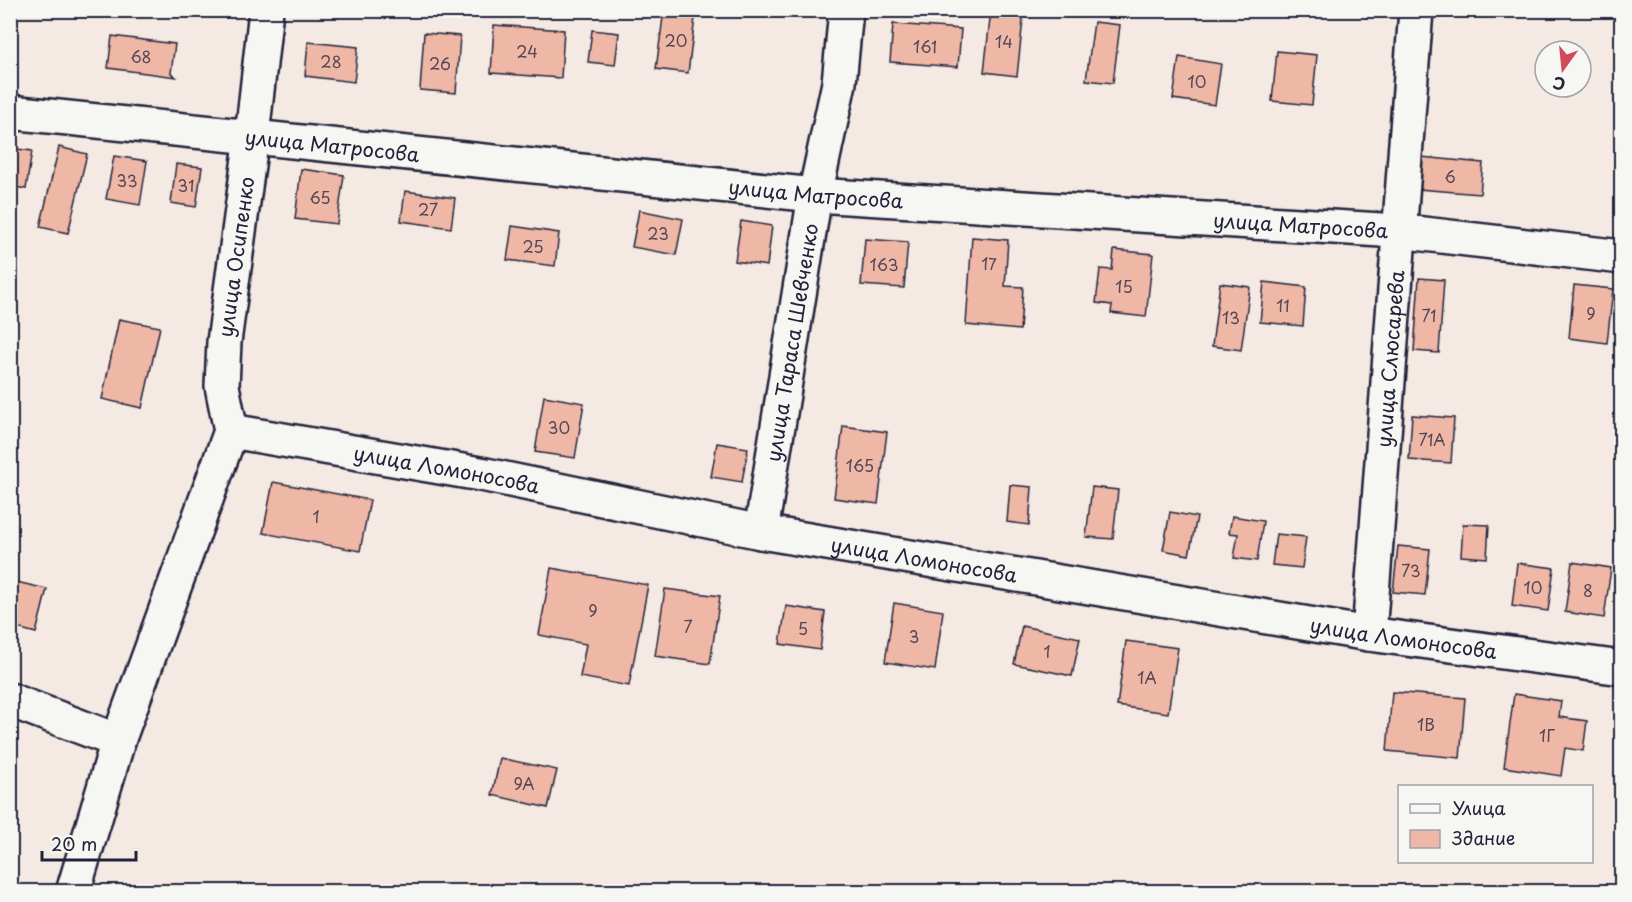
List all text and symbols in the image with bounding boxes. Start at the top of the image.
house number: 20 [665,28,687,52]
house number: 14 [995,29,1013,53]
house number: 161 [913,34,937,58]
house number: 24 [516,39,538,63]
north arrow [1533,39,1593,99]
house number: 68 [130,44,152,68]
house number: 28 [320,49,342,73]
house number: 26 [429,51,451,75]
house number: 10 [1188,69,1206,93]
text: С [1550,71,1568,98]
street label: улица Матросова [244,121,422,169]
house number: 6 [1444,164,1456,188]
house number: 33 [116,168,138,192]
street label: улица Матросова [727,171,905,215]
house number: 31 [178,173,194,197]
street label: улица Осипенко [210,175,261,339]
house number: 65 [309,185,331,209]
house number: 27 [418,197,438,221]
street label: улица Матросова [1212,205,1390,245]
house number: 23 [647,221,669,245]
street label: улица Тараса Шевченко [757,221,825,464]
house number: 25 [522,234,544,258]
house number: 17 [981,251,997,275]
house number: 163 [869,252,899,276]
street label: улица Слюсарева [1368,268,1411,449]
house number: 15 [1115,274,1133,298]
house number: 11 [1276,293,1290,317]
house number: 9 [1586,301,1596,325]
house number: 71 [1422,303,1437,327]
house number: 13 [1222,305,1240,329]
house number: 30 [548,415,570,439]
house number: 71А [1418,427,1446,451]
street label: улица Ломоносова [351,437,543,501]
house number: 165 [846,453,874,477]
house number: 1 [312,504,320,528]
street label: улица Ломоносова [829,529,1020,590]
house number: 73 [1401,558,1421,582]
house number: 10 [1524,575,1542,599]
house number: 8 [1583,578,1593,602]
house number: 9 [588,598,598,622]
street label: улица Ломоносова [1308,609,1500,666]
house number: 7 [683,614,693,638]
house number: 5 [798,616,808,640]
house number: 3 [909,624,919,648]
house number: 1 [1043,639,1051,663]
house number: 1А [1137,665,1157,689]
house number: 1В [1417,712,1435,736]
house number: 1Г [1539,723,1555,747]
house number: 9А [513,771,535,795]
legend [1398,785,1593,863]
text: Улица [1452,794,1506,821]
scale bar [42,824,136,862]
text: Здание [1452,824,1515,851]
text: 20 m [51,830,97,857]

